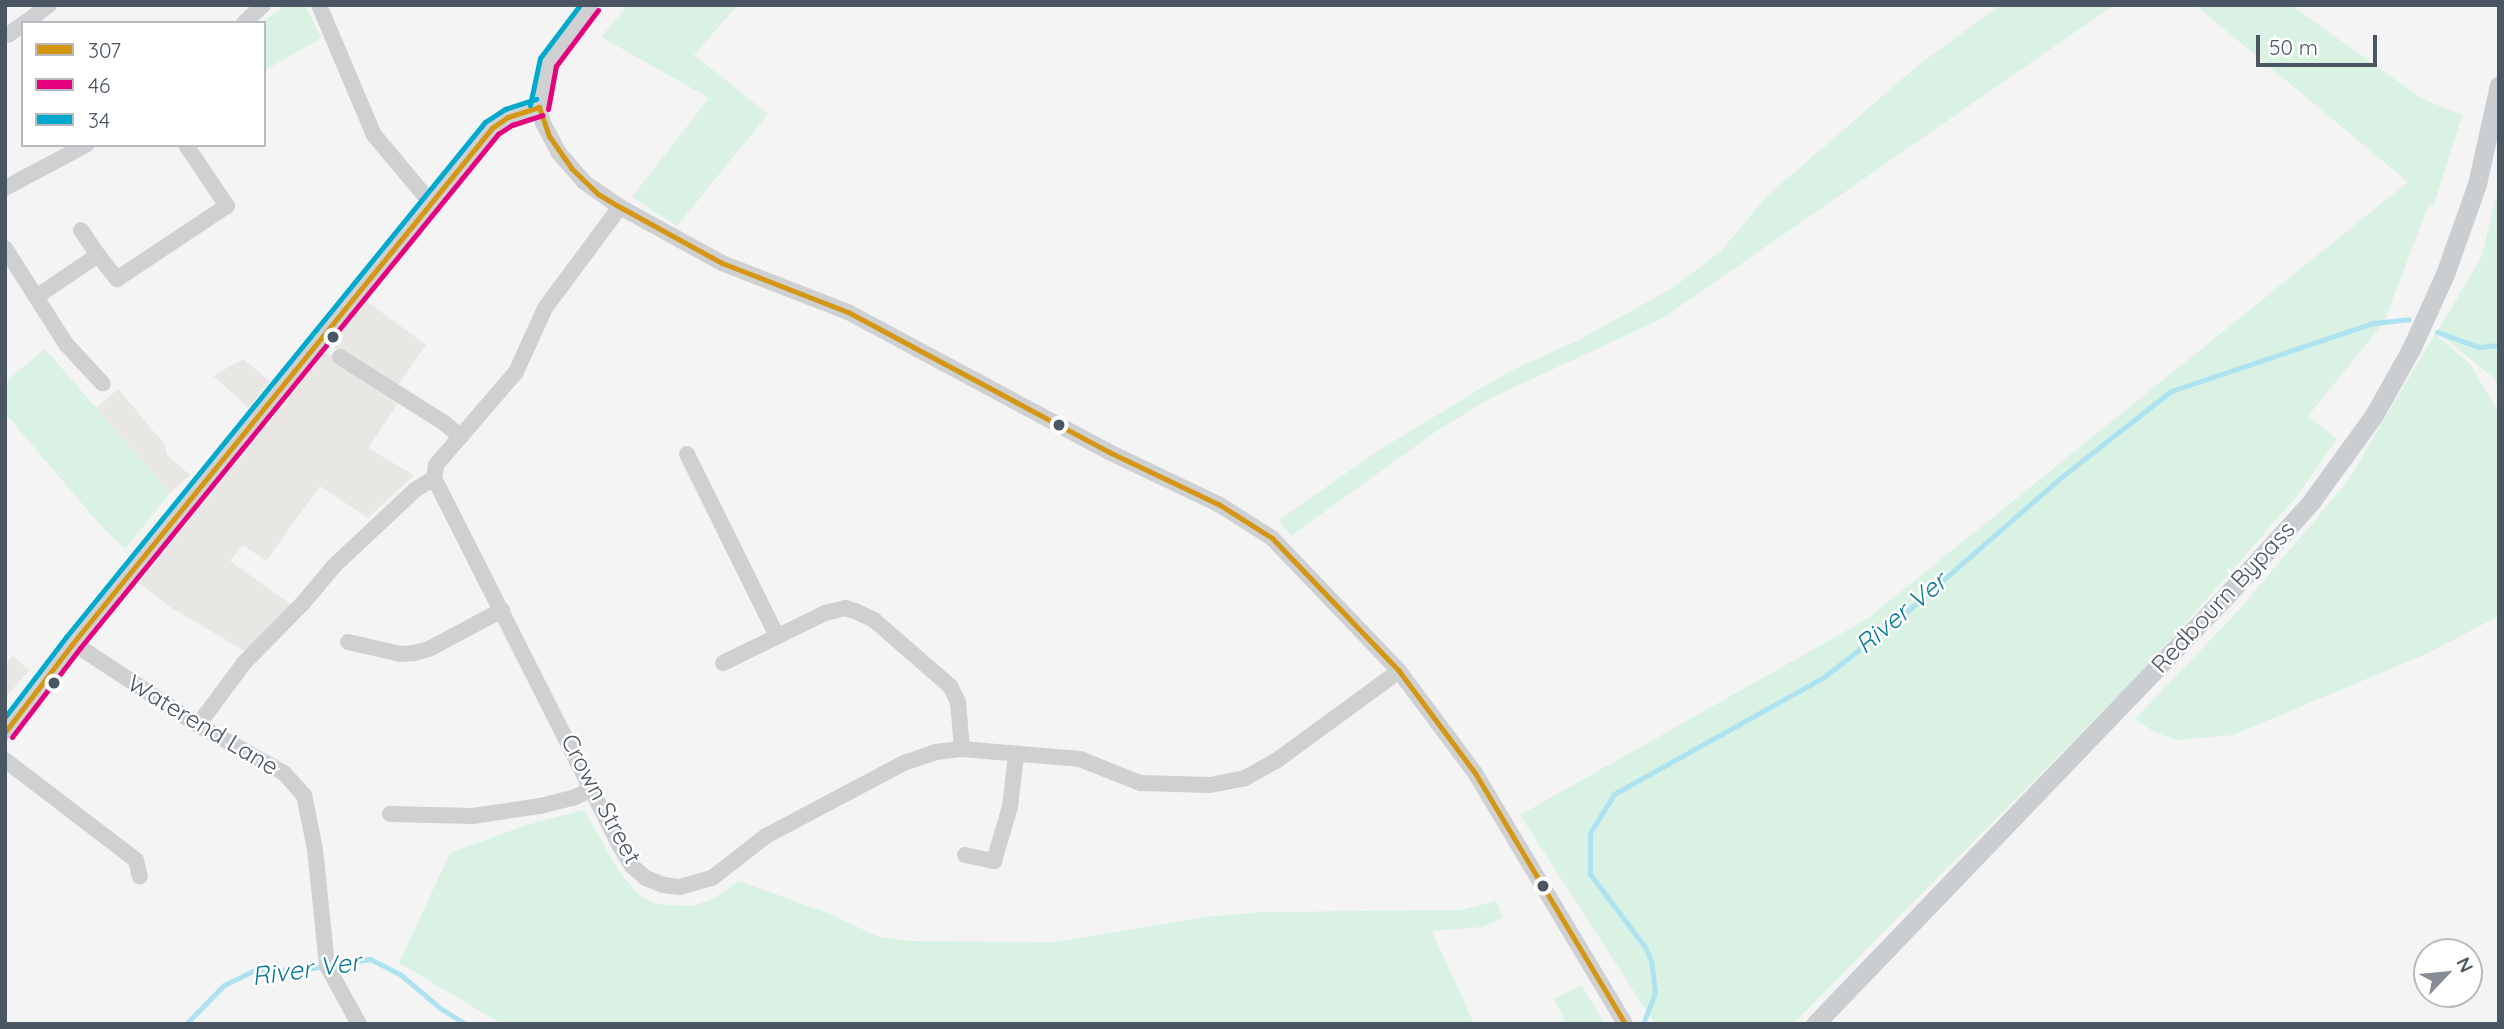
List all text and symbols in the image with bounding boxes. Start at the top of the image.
legend [21,21,266,147]
scale bar [2259,21,2380,65]
text: 50 m [2269,34,2318,60]
text: 307 [88,37,121,63]
text: 46 [88,72,110,98]
text: 34 [88,107,110,133]
unlabelled marker [326,330,340,344]
unlabelled marker [1052,418,1066,432]
street label: Redbourn Bypass [2145,515,2301,679]
water label: River Ver [1849,566,1953,660]
street label: Waterend Lane [122,669,284,781]
unlabelled marker [47,676,61,690]
street label: Crown Street [555,729,647,869]
unlabelled marker [1536,879,1550,893]
north arrow [2413,938,2483,1008]
water label: River Ver [249,946,363,992]
text: N [2451,953,2479,976]

